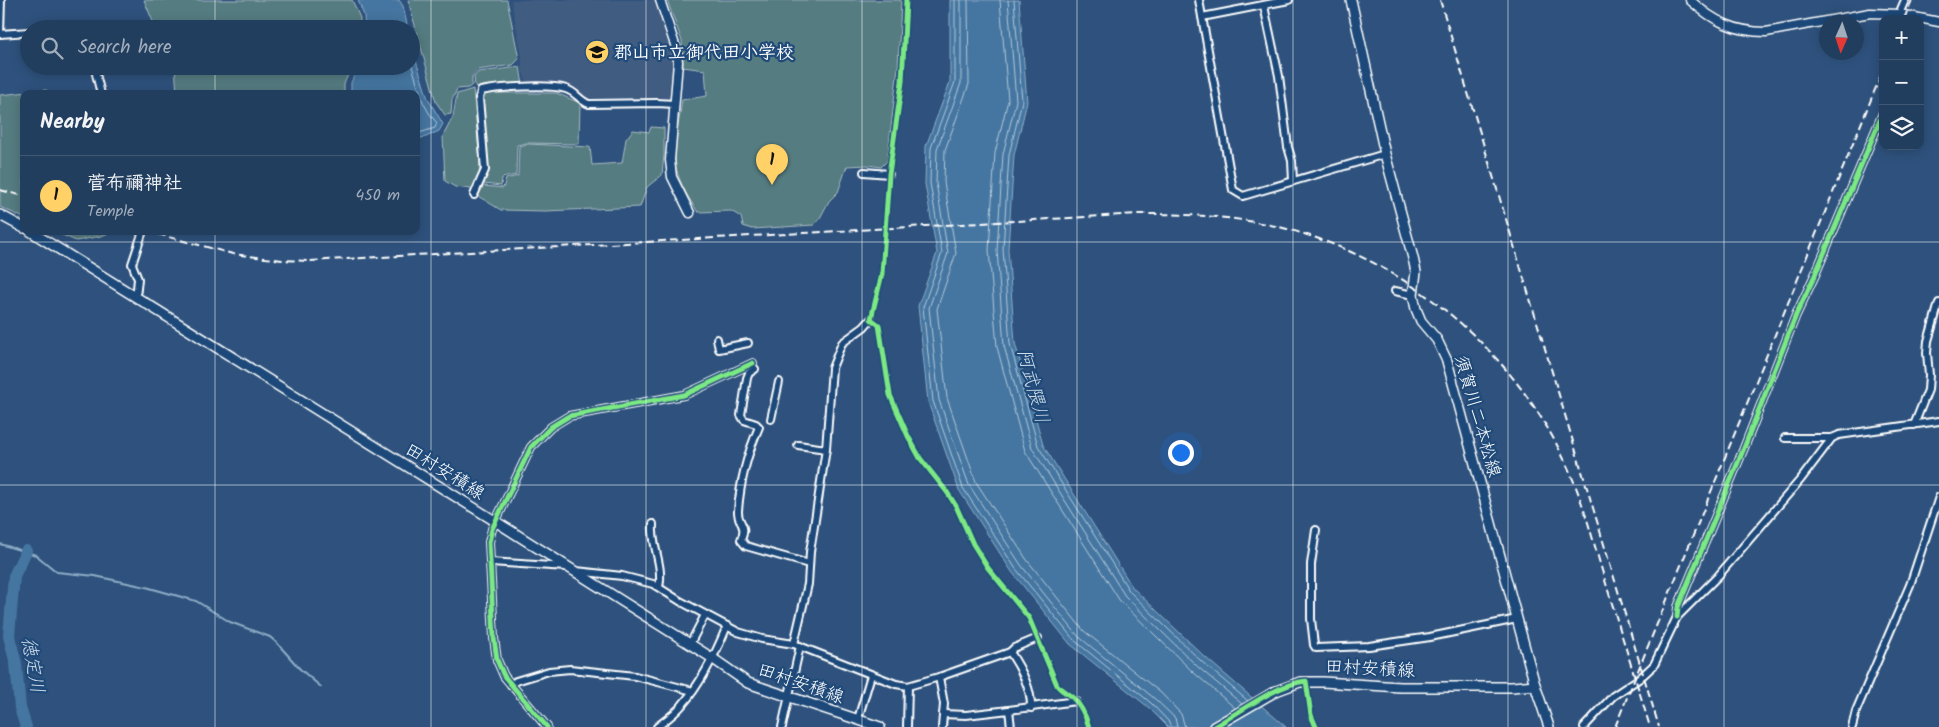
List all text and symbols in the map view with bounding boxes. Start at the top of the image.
north arrow [1819,15,1864,60]
map controls [1879,15,1924,150]
button: + [1879,15,1924,60]
search box [20,20,420,75]
text: Search here [78,33,172,63]
icon: search [38,34,66,62]
school or university icon: 郡山市立御代田小学校 [584,39,610,65]
place label: 郡山市立御代田小学校 [614,39,794,68]
button: − [1879,60,1924,105]
button: layers [1879,105,1924,150]
text: Nearby [40,106,105,139]
pin: 1 [756,144,788,185]
text: 菅布禰神社 [87,169,182,199]
text: 1 [54,183,58,208]
text: 450 m [355,183,400,208]
text: Temple [87,199,134,224]
water label: 阿武隈川 [1008,346,1056,427]
street label: 須賀川二本松線 [1445,352,1508,481]
street label: 田村安積線 [398,436,490,508]
your location [1168,440,1194,466]
water label: 徳定川 [12,635,52,696]
street label: 田村安積線 [1324,653,1416,686]
street label: 田村安積線 [753,656,848,713]

